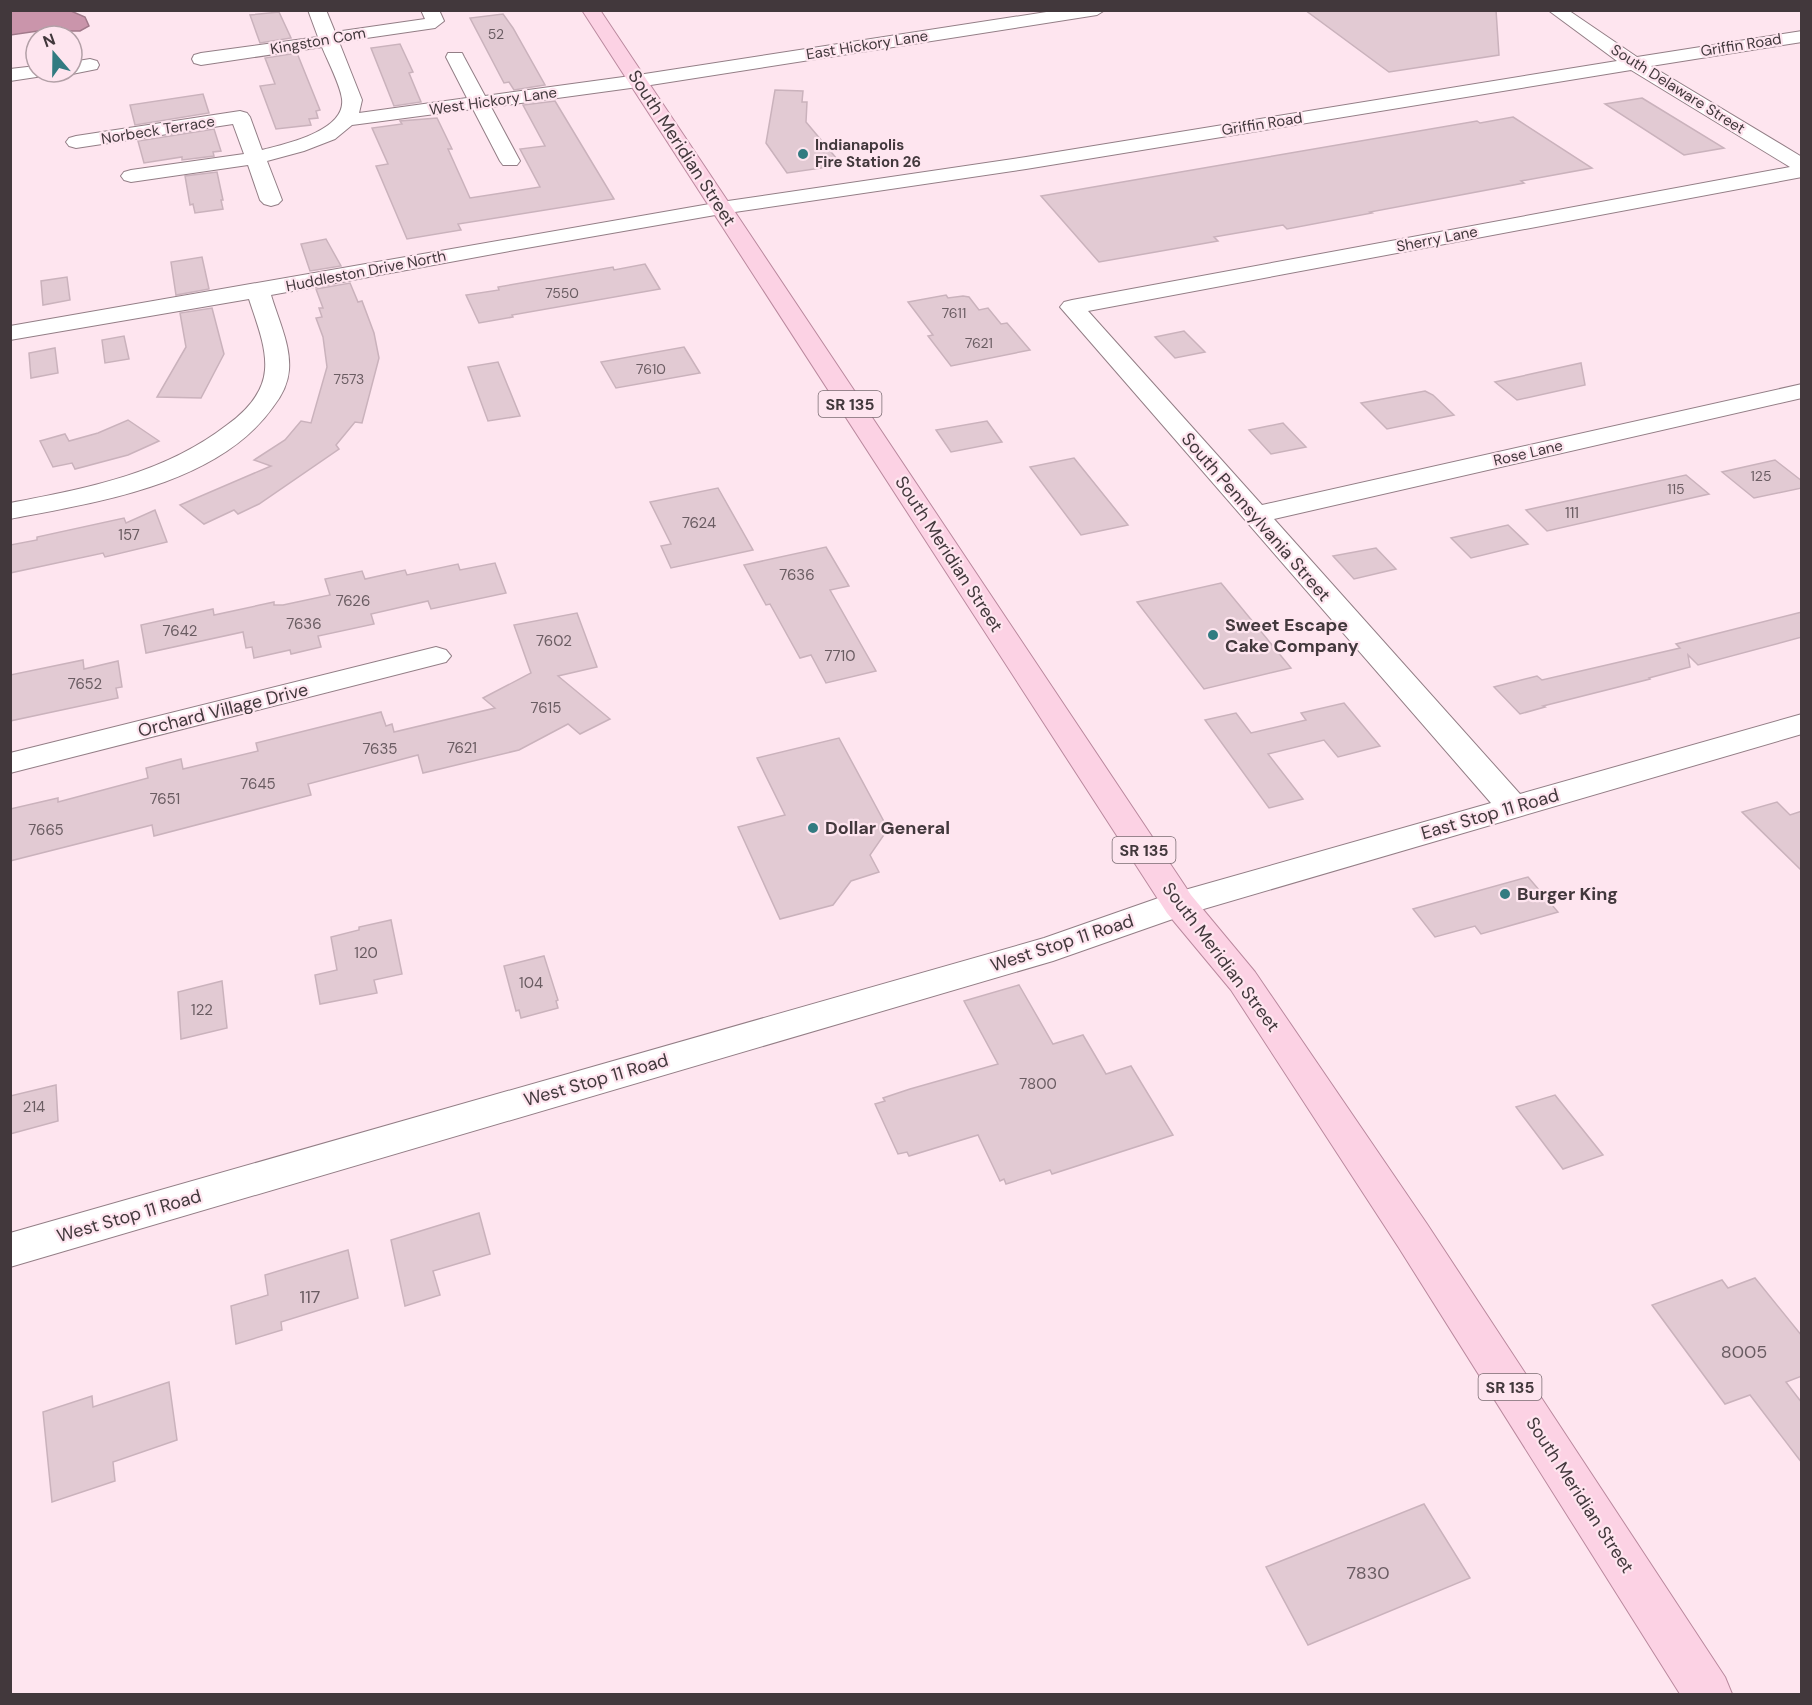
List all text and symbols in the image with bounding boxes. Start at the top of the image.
street label: Kingston Com [269,23,367,59]
north arrow [24,24,84,84]
house number: 52 [488,25,504,43]
street label: East Hickory Lane [805,25,929,65]
text: N [40,29,58,52]
street label: Griffin Road [1699,29,1783,61]
street label: South Delaware Street [1607,40,1749,138]
street label: South Meridian Street [623,65,741,231]
street label: West Hickory Lane [428,82,558,120]
street label: Griffin Road [1220,108,1304,140]
street label: Norbeck Terrace [100,111,216,149]
place label: Indianapolis Fire Station 26 [815,135,921,172]
marker: Indianapolis Fire Station 26 [796,147,810,161]
street label: Sherry Lane [1395,221,1479,257]
street label: Huddleston Drive North [284,246,448,296]
house number: 7550 [545,284,579,302]
house number: 7611 [942,304,966,322]
house number: 7621 [965,334,993,352]
house number: 7610 [636,360,666,378]
house number: 7573 [334,370,364,388]
road number: SR 135 [818,391,882,417]
street label: South Pennsylvania Street [1176,428,1336,606]
street label: Rose Lane [1491,435,1565,471]
house number: 125 [1751,467,1771,485]
street label: South Meridian Street [890,471,1008,637]
house number: 115 [1667,480,1685,498]
house number: 111 [1565,503,1579,523]
house number: 7624 [682,513,716,533]
house number: 157 [118,525,140,545]
house number: 7636 [779,565,815,585]
house number: 7626 [336,591,370,611]
place label: Sweet Escape Cake Company [1225,613,1359,658]
house number: 7636 [286,614,322,634]
house number: 7642 [163,621,197,641]
marker: Sweet Escape Cake Company [1206,628,1220,642]
house number: 7602 [536,631,572,651]
house number: 7710 [824,646,856,666]
house number: 7652 [68,674,102,694]
street label: Orchard Village Drive [135,677,311,743]
house number: 7615 [531,698,561,718]
house number: 7621 [447,738,477,758]
house number: 7635 [362,739,398,759]
house number: 7645 [240,774,276,794]
street label: East Stop 11 Road [1418,783,1562,845]
house number: 7651 [150,789,180,809]
place label: Dollar General [825,816,950,840]
house number: 7665 [28,820,64,840]
marker: Dollar General [806,821,820,835]
road number: SR 135 [1112,837,1176,863]
street label: South Meridian Street [1157,877,1285,1037]
place label: Burger King [1517,882,1618,906]
marker: Burger King [1498,887,1512,901]
street label: West Stop 11 Road [987,909,1137,977]
house number: 120 [354,943,378,963]
house number: 104 [519,973,543,993]
house number: 122 [191,1000,213,1020]
street label: West Stop 11 Road [521,1048,671,1112]
house number: 7800 [1019,1074,1057,1094]
house number: 214 [23,1097,45,1117]
street label: West Stop 11 Road [54,1184,204,1248]
house number: 117 [300,1285,320,1309]
house number: 8005 [1721,1340,1767,1364]
road number: SR 135 [1478,1374,1541,1400]
street label: South Meridian Street [1521,1412,1639,1578]
house number: 7830 [1346,1561,1390,1585]

